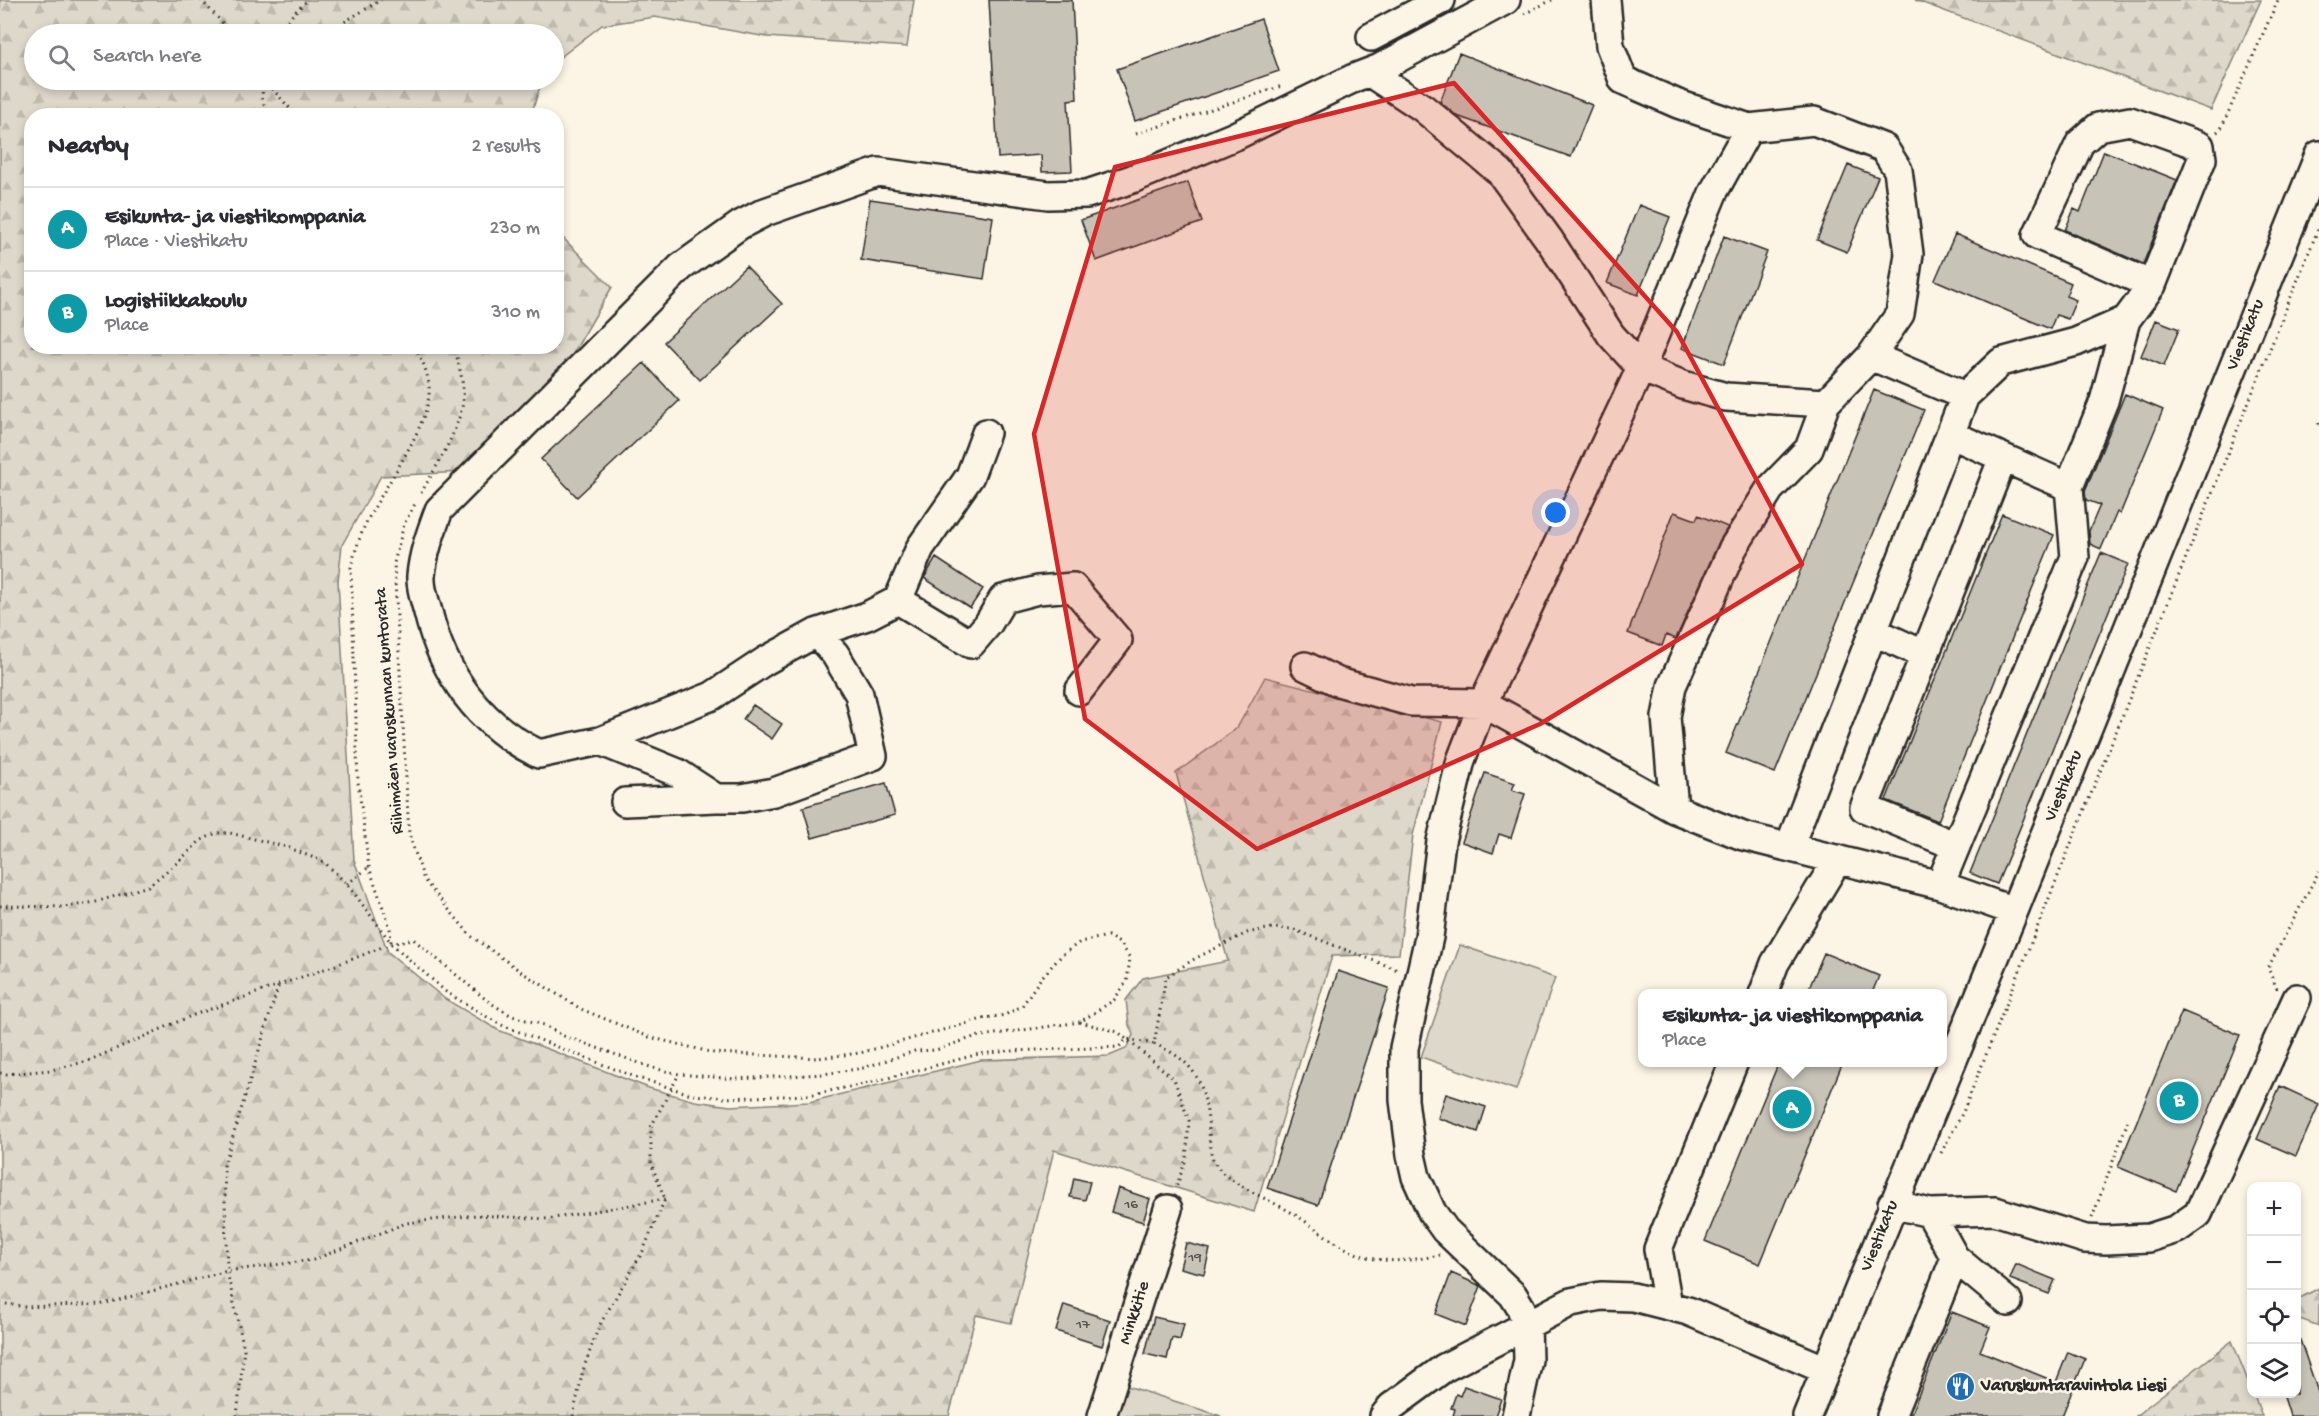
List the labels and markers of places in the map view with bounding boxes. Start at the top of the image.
pin: B [2160,1078,2198,1124]
pin: A [1772,1086,1812,1132]
restaurant icon: Varuskuntaravintola Liesi [1944,1370,1976,1402]
place label: Varuskuntaravintola Liesi [1980,1376,2167,1397]

